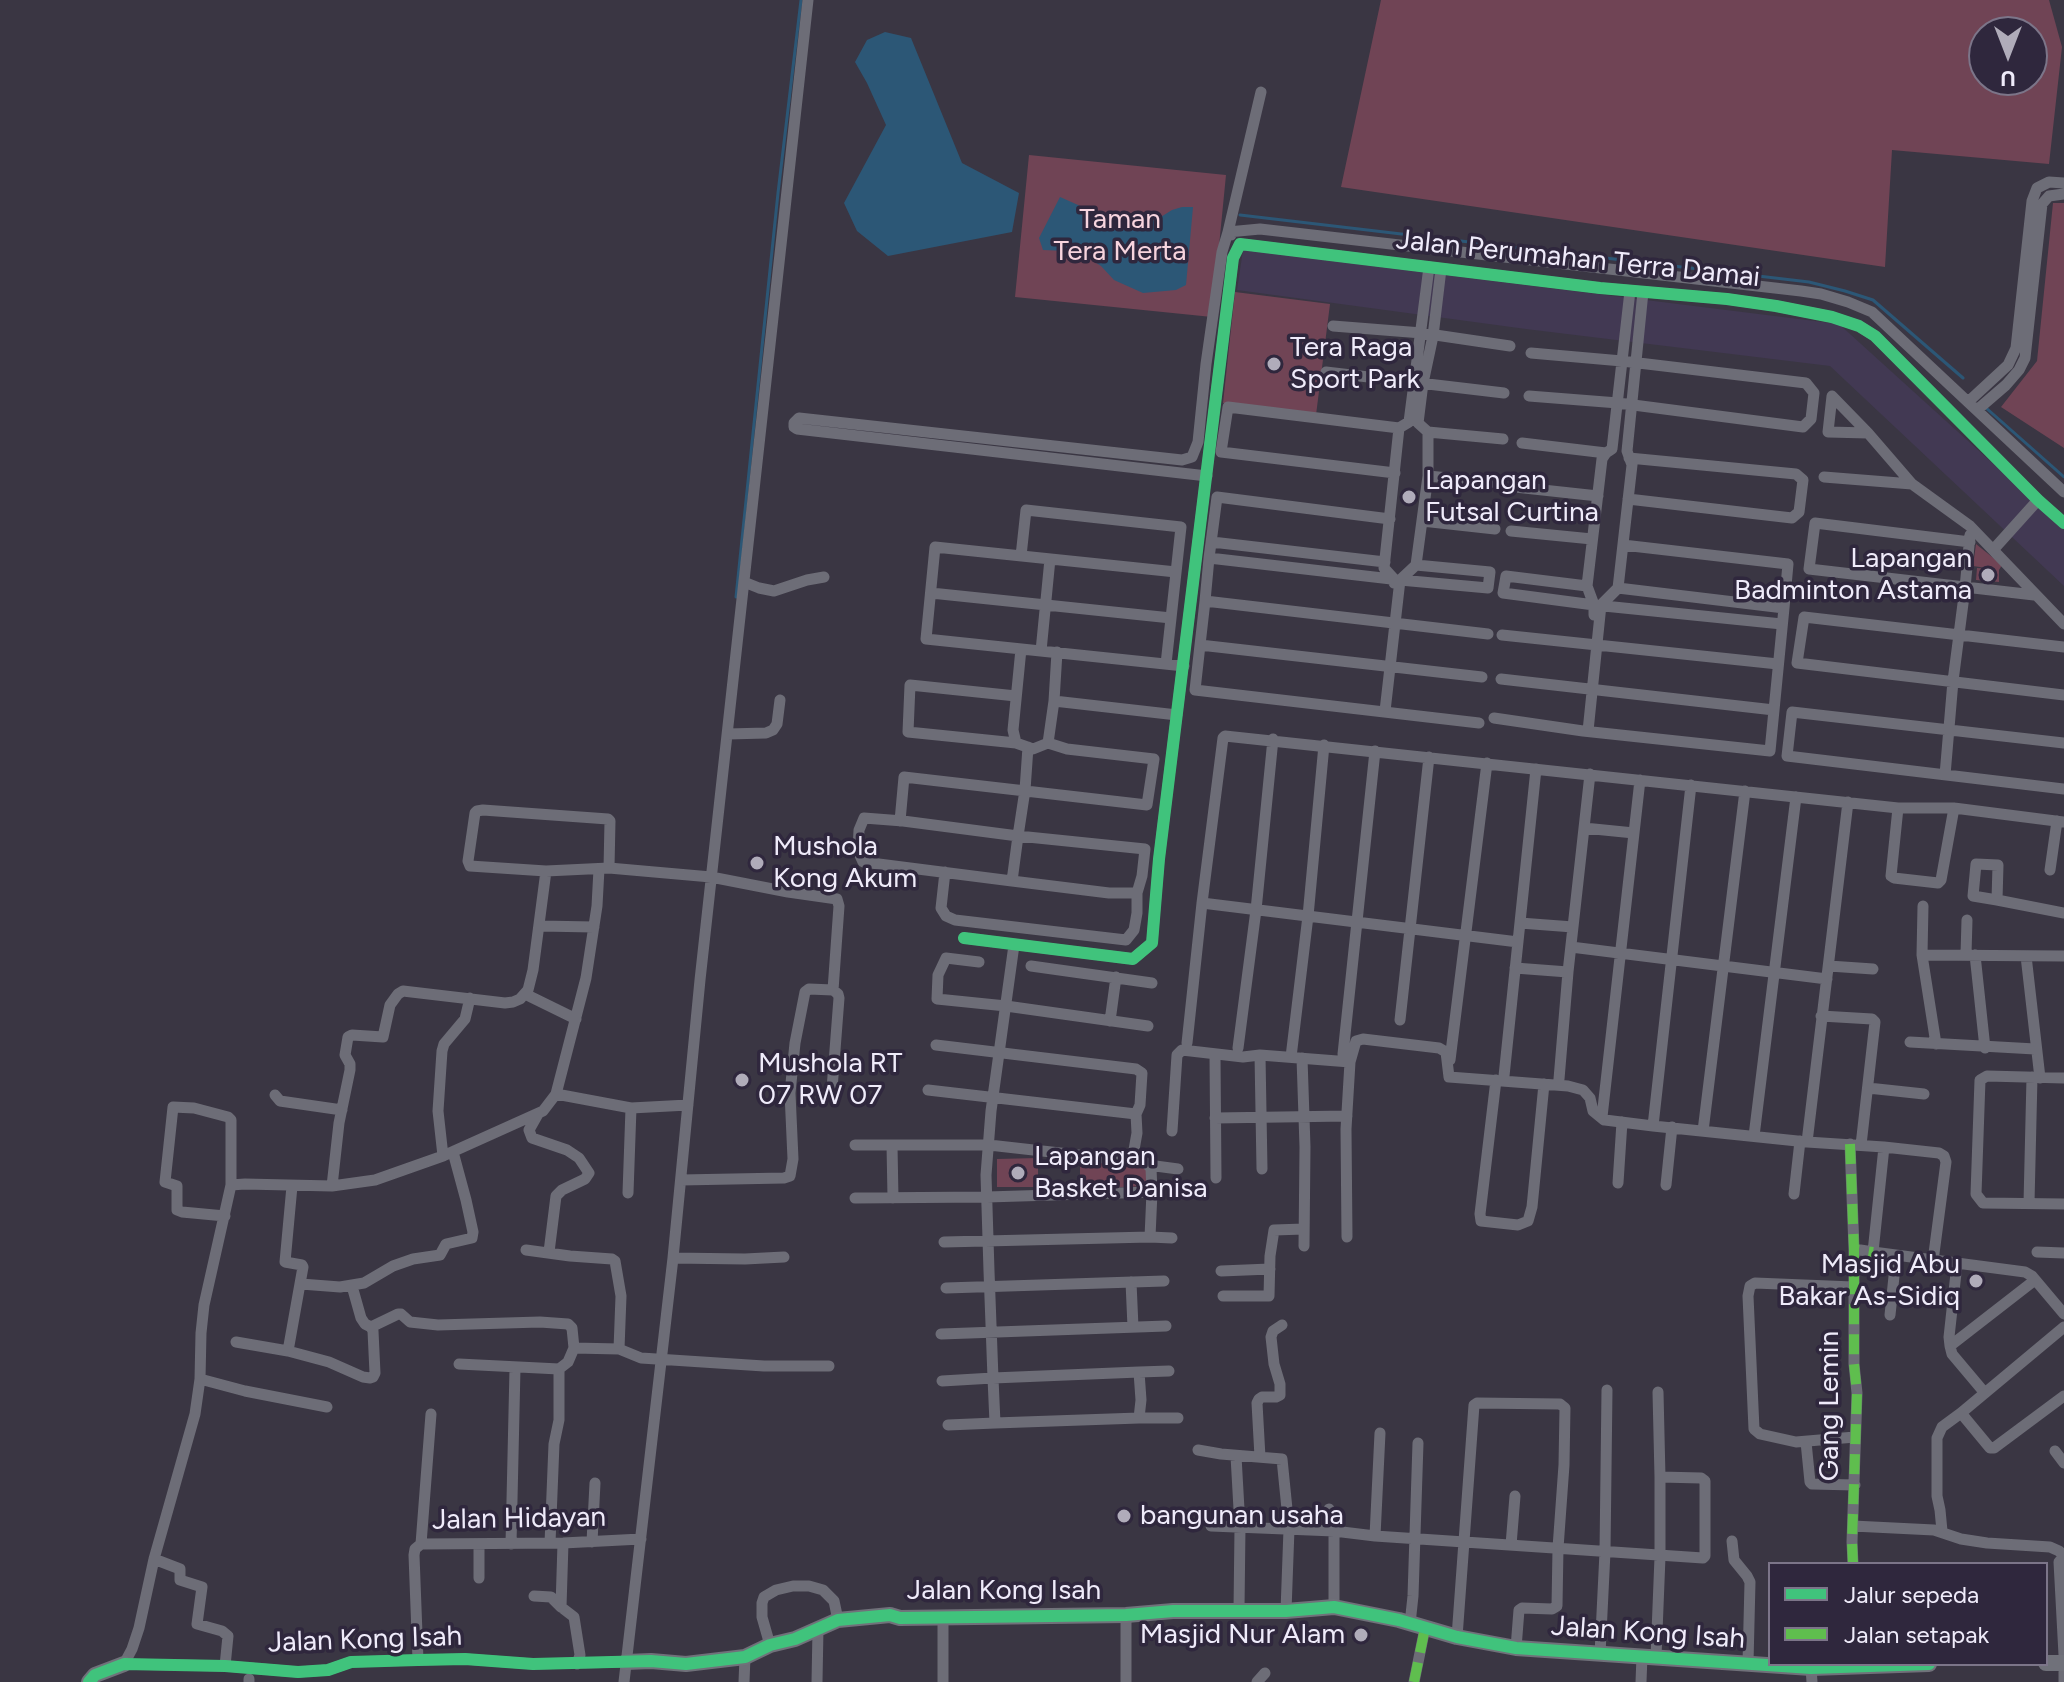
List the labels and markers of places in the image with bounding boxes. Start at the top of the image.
place label: Tera Raga Sport Park [1290,331,1420,397]
marker: Tera Raga Sport Park [1265,355,1283,373]
place label: Lapangan Futsal Curtina [1425,464,1599,530]
marker: Lapangan Futsal Curtina [1400,488,1418,506]
place label: Lapangan Badminton Astama [1734,542,1972,608]
marker: Lapangan Badminton Astama [1979,566,1997,584]
place label: Mushola Kong Akum [773,830,917,896]
marker: Mushola Kong Akum [748,854,766,872]
place label: Mushola RT 07 RW 07 [758,1047,902,1113]
marker: Mushola RT 07 RW 07 [733,1071,751,1089]
place label: Lapangan Basket Danisa [1034,1140,1207,1206]
marker: Lapangan Basket Danisa [1009,1164,1027,1182]
place label: Masjid Abu Bakar As-Sidiq [1778,1248,1960,1314]
marker: Masjid Abu Bakar As-Sidiq [1967,1272,1985,1290]
place label: bangunan usaha [1140,1499,1344,1533]
marker: bangunan usaha [1115,1507,1133,1525]
place label: Masjid Nur Alam [1140,1618,1345,1652]
marker: Masjid Nur Alam [1352,1626,1370,1644]

